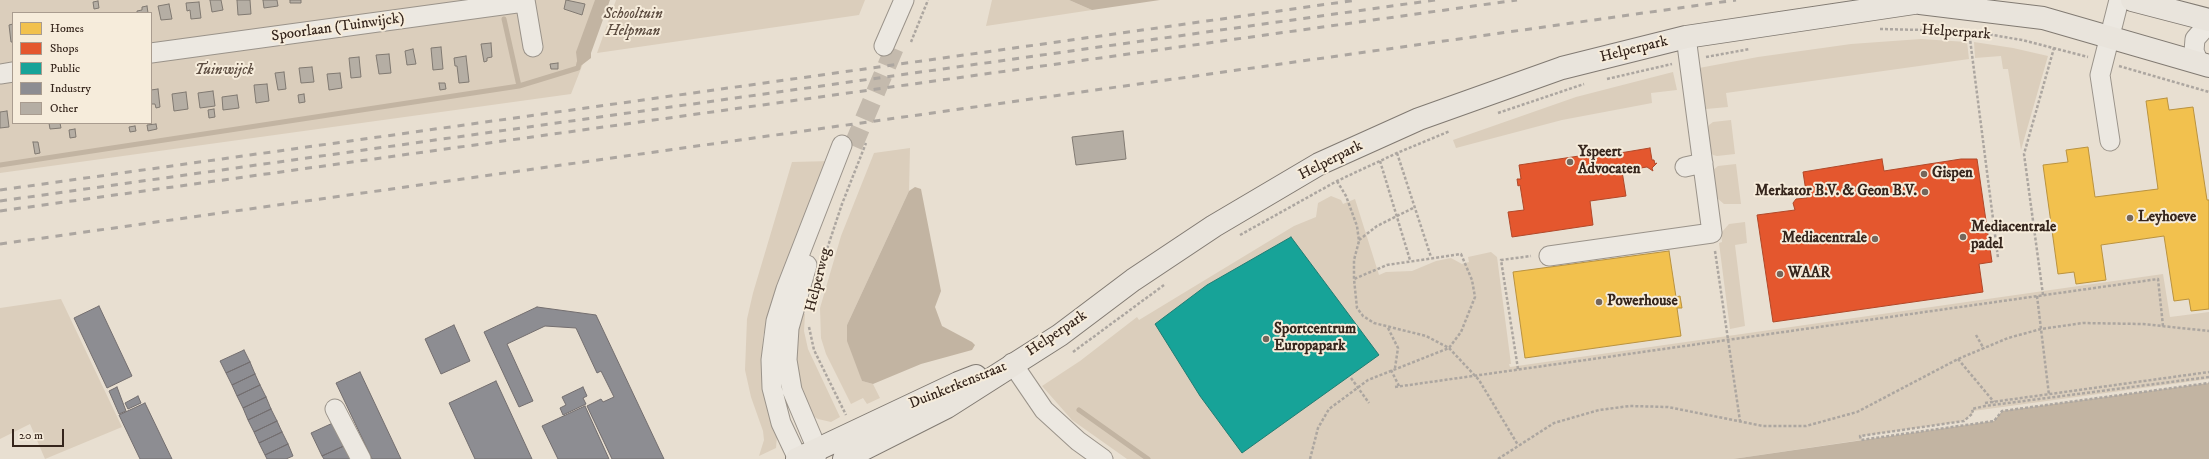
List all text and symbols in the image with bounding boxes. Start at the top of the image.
park label: Schooltuin Helpman [603,6,663,41]
street label: Spoorlaan (Tuinwijck) [270,10,406,46]
legend [12,12,152,124]
text: Homes [50,21,84,36]
street label: Helperpark [1921,22,1991,44]
street label: Helperpark [1598,33,1670,67]
text: Shops [50,41,78,56]
text: Public [50,61,80,76]
park label: Tuinwijck [194,62,254,80]
text: Industry [50,81,91,96]
text: Other [50,101,78,116]
street label: Helperpark [1296,137,1366,185]
place label: Yspeert Advocaten [1578,144,1640,179]
marker: Yspeert Advocaten [1565,157,1575,167]
place label: Gispen [1932,165,1973,183]
marker: Gispen [1919,169,1929,179]
place label: Merkator B.V. & Geon B.V. [1755,183,1917,201]
marker: Merkator B.V. & Geon B.V. [1920,187,1930,197]
place label: Leyhoeve [2138,209,2196,227]
marker: Leyhoeve [2125,213,2135,223]
place label: Mediacentrale padel [1971,219,2056,254]
place label: Mediacentrale [1782,230,1867,248]
marker: Mediacentrale padel [1958,232,1968,242]
marker: Mediacentrale [1870,234,1880,244]
street label: Helperweg [802,246,836,314]
place label: WAAR [1788,265,1830,283]
marker: WAAR [1775,269,1785,279]
place label: Powerhouse [1607,293,1678,311]
marker: Powerhouse [1594,297,1604,307]
street label: Helperpark [1023,307,1091,361]
place label: Sportcentrum Europapark [1274,321,1356,356]
marker: Sportcentrum Europapark [1261,334,1271,344]
street label: Duinkerkenstraat [907,358,1009,414]
scale bar [14,421,66,447]
text: 20 m [19,428,43,443]

